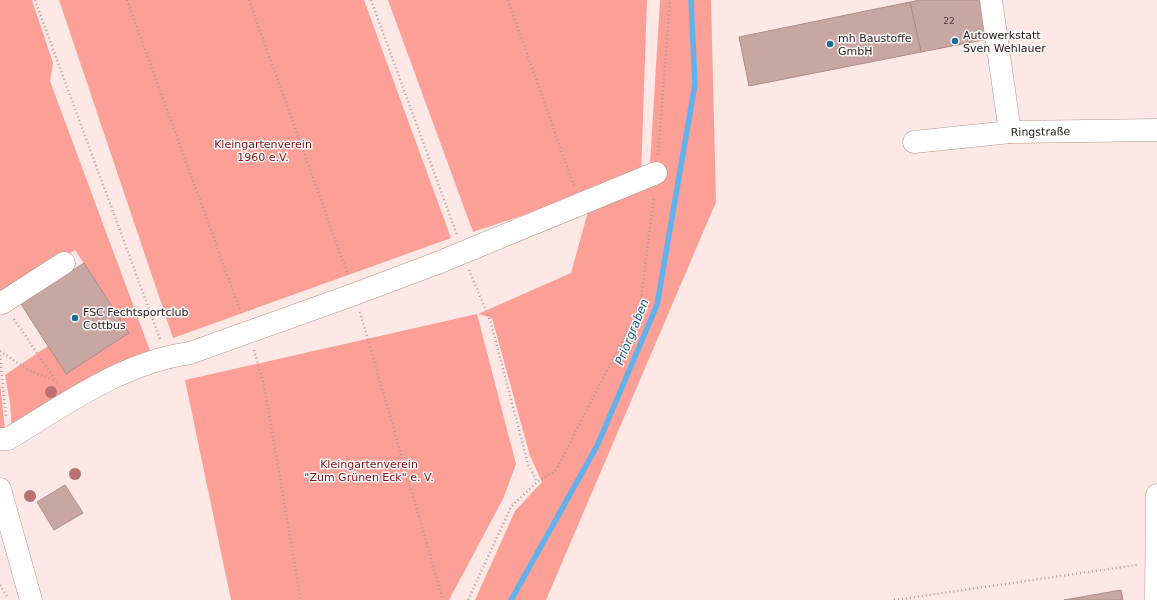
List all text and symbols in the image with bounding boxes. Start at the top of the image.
house number: 22 [943,16,955,26]
place label: Autowerkstatt Sven Wehlauer [963,29,1046,55]
place label: mh Baustoffe GmbH [838,32,912,58]
marker: Autowerkstatt Sven Wehlauer [950,36,960,46]
marker: mh Baustoffe GmbH [825,39,835,49]
street label: Ringstraße [1011,125,1071,139]
park label: Kleingartenverein 1960 e.V. [214,138,312,164]
water label: Priorgraben [612,297,652,367]
place label: FSC Fechtsportclub Cottbus [83,306,188,332]
marker: FSC Fechtsportclub Cottbus [70,313,80,323]
park label: Kleingartenverein "Zum Grünen Eck" e. V. [304,458,434,484]

